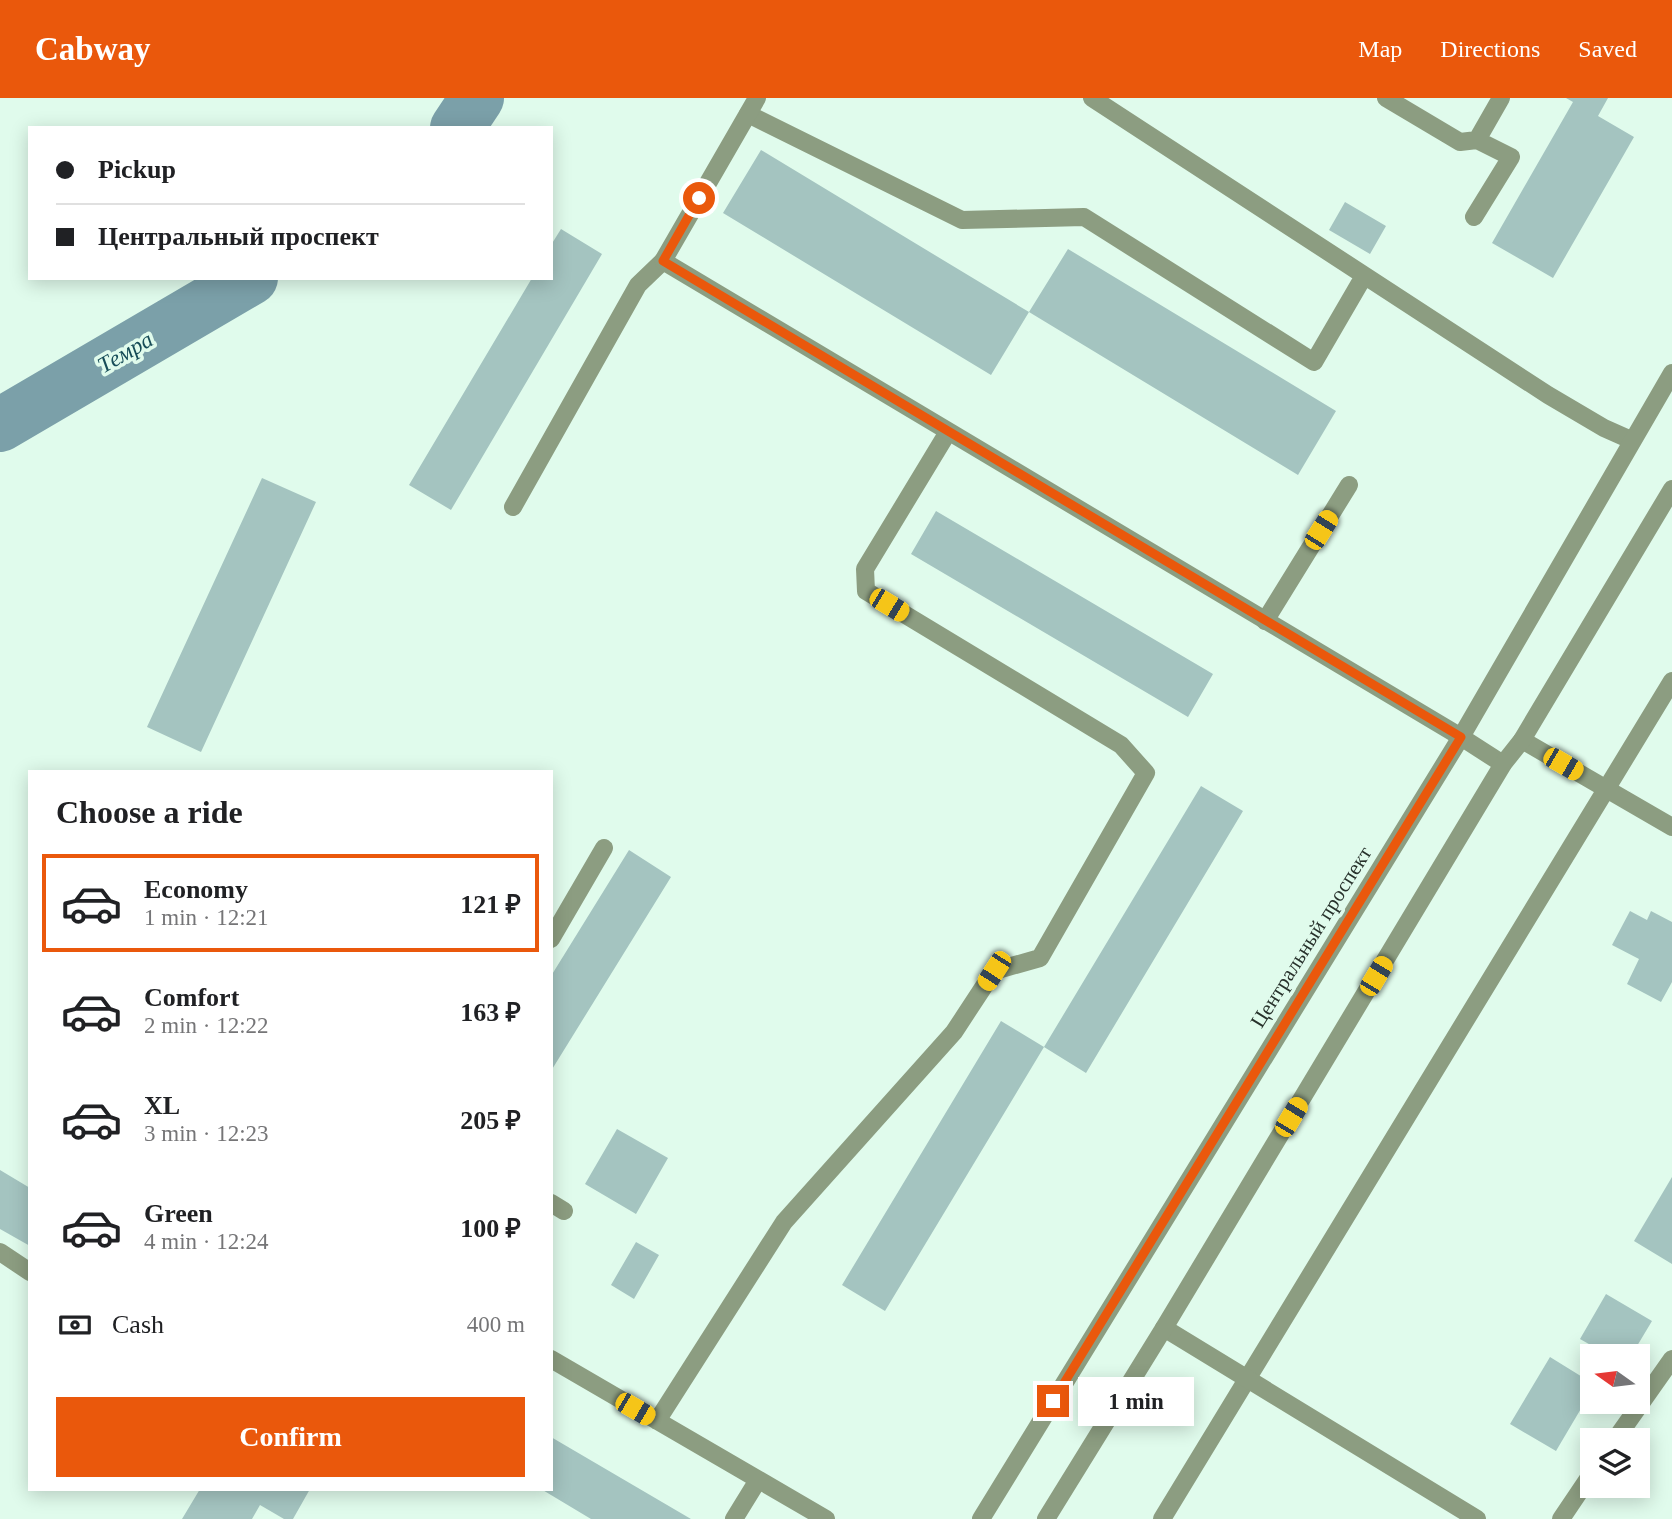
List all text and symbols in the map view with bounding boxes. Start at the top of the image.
text: Cabway [35,31,151,67]
text: Map [1358,36,1402,62]
text: Directions [1440,36,1540,62]
text: Saved [1578,36,1637,62]
text: Pickup [98,155,176,184]
route start [683,182,715,214]
text: Центральный проспект [98,222,379,251]
water label: Темра [93,327,157,378]
car [1301,507,1342,553]
car [866,585,913,625]
car [1540,744,1587,784]
text: Choose a ride [56,794,243,830]
street label: Центральный проспект [1245,842,1377,1032]
icon: car [60,872,123,935]
text: Economy [144,875,248,904]
text: 121 ₽ [460,890,521,919]
text: 1 min · 12:21 [144,905,269,930]
car [974,948,1015,994]
car [1357,953,1396,999]
icon: car [60,980,123,1043]
text: Comfort [144,983,239,1012]
text: 163 ₽ [460,998,521,1027]
text: 2 min · 12:22 [144,1013,269,1038]
icon: car [60,1088,123,1151]
text: XL [144,1091,180,1120]
car [1272,1094,1311,1140]
text: 205 ₽ [460,1106,521,1135]
text: 3 min · 12:23 [144,1121,269,1146]
icon: car [60,1196,123,1259]
text: Green [144,1199,213,1228]
text: 100 ₽ [460,1214,521,1243]
text: 4 min · 12:24 [144,1229,269,1254]
icon: cash [56,1306,94,1344]
text: Cash [112,1310,164,1339]
text: 400 m [467,1312,525,1337]
north arrow [1580,1344,1650,1414]
map controls [1580,1344,1650,1498]
callout: 1 min [1078,1376,1193,1426]
route end [1037,1385,1069,1417]
car [612,1389,659,1429]
text: 1 min [1108,1389,1164,1414]
button: Confirm [56,1397,525,1477]
button: layers [1580,1428,1650,1498]

